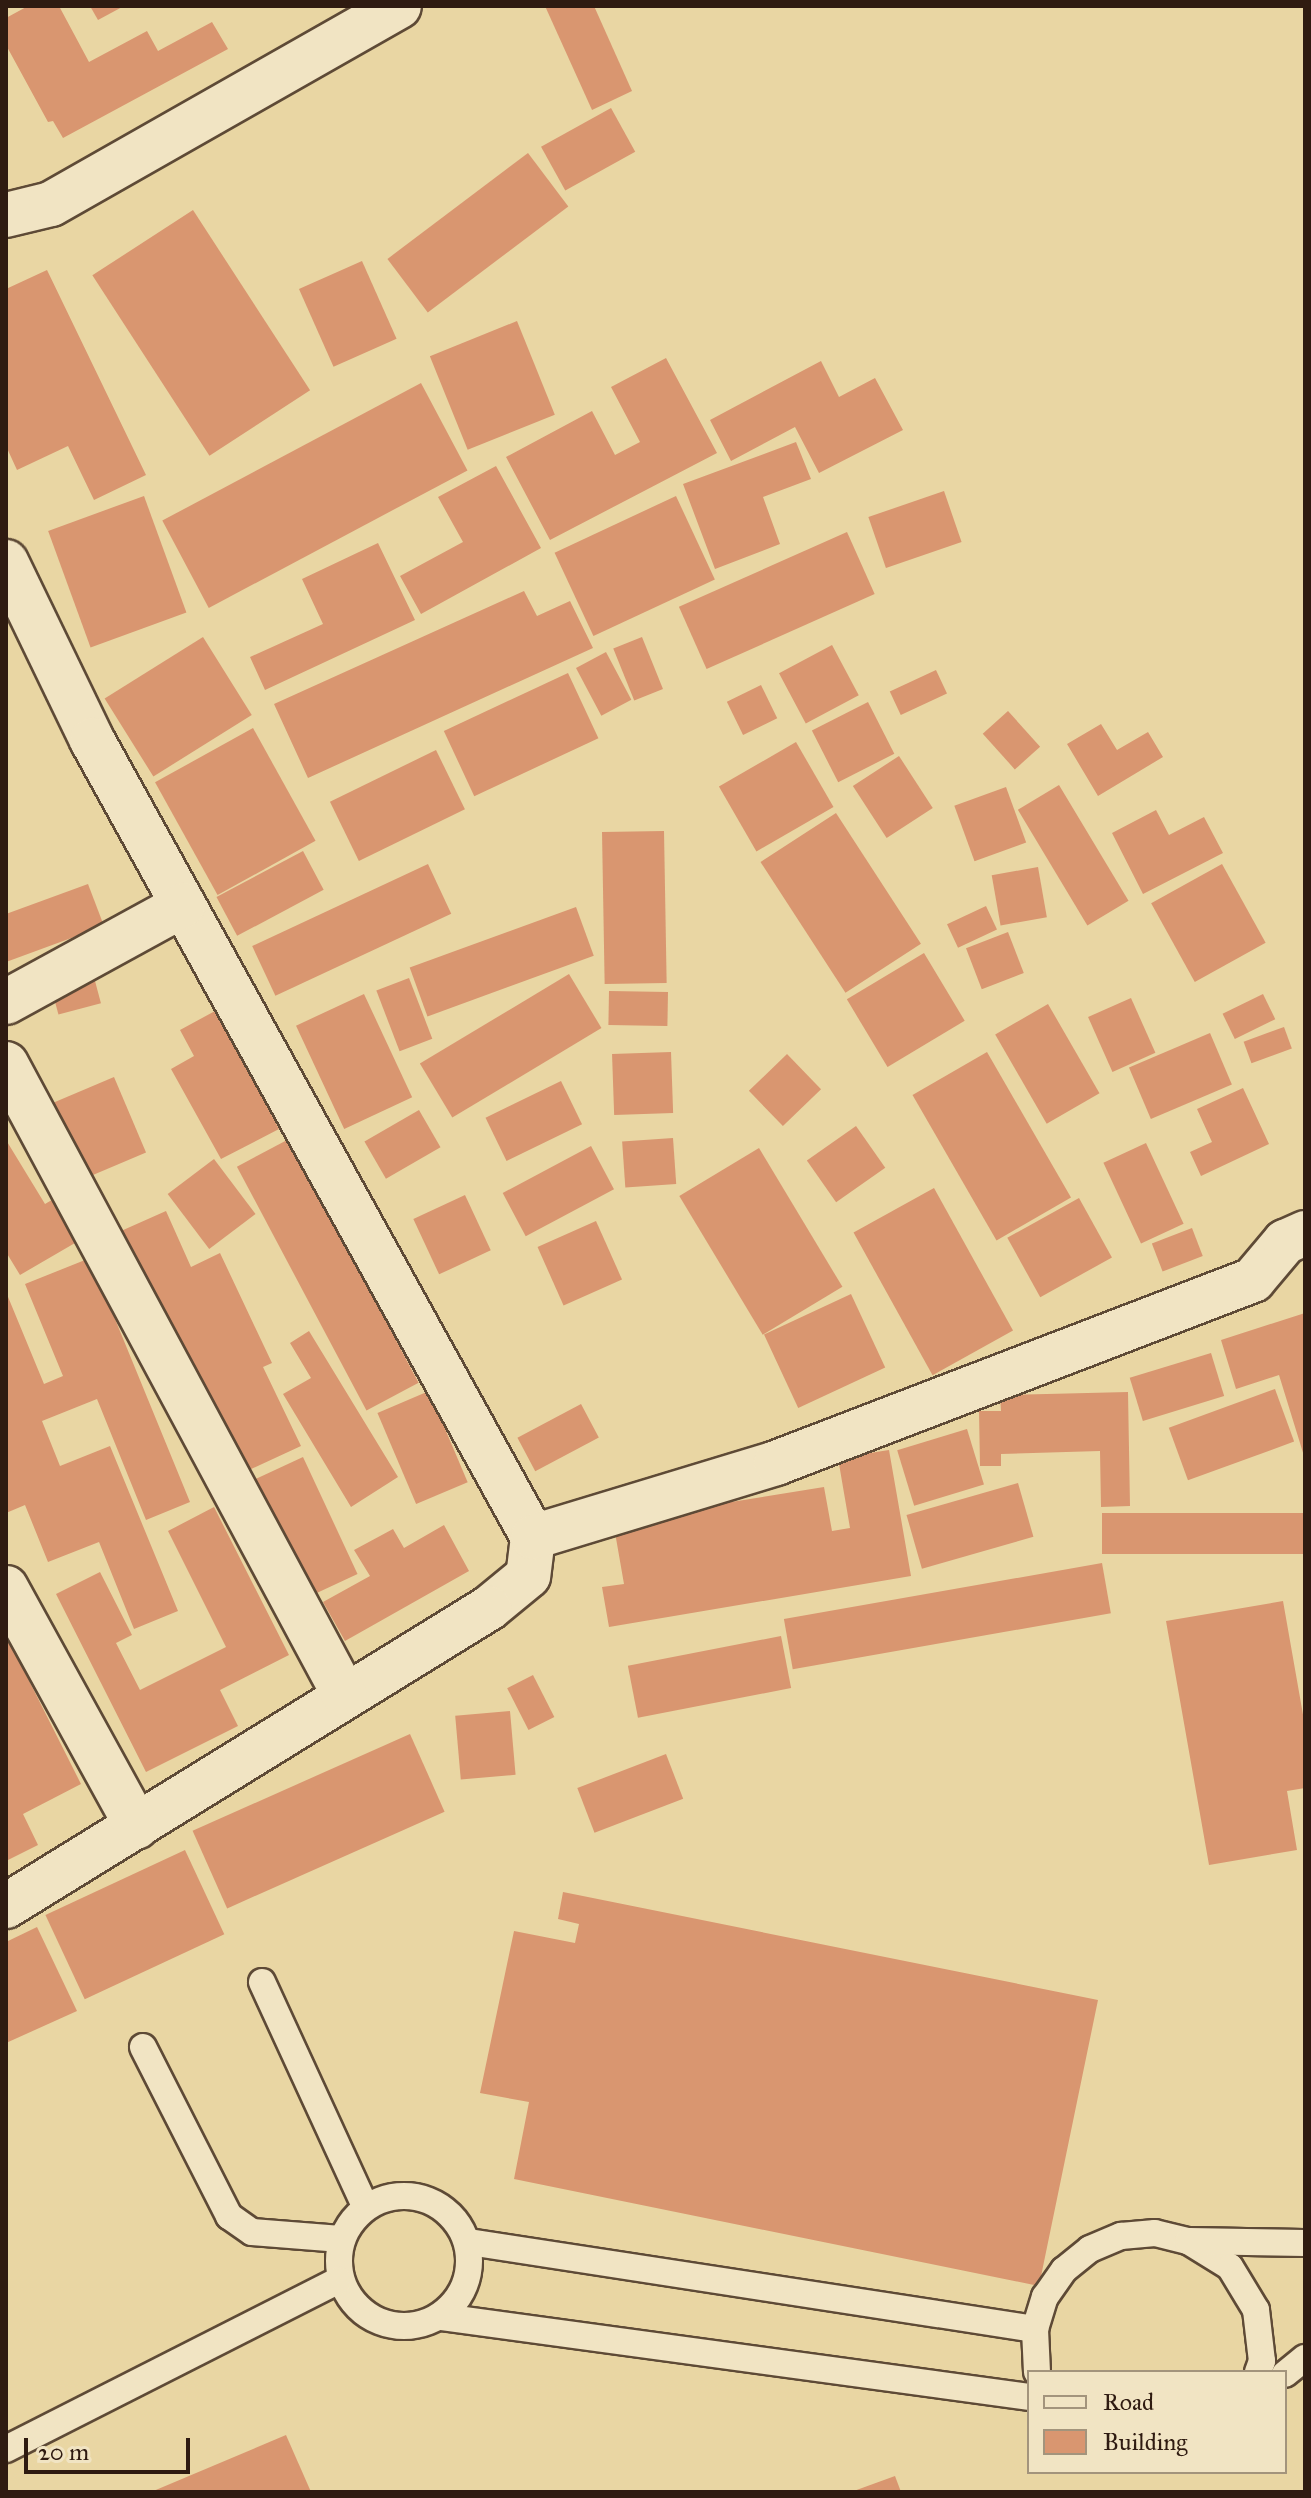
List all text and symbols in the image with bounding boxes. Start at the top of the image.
legend [1027,2370,1287,2474]
text: Road [1103,2387,1154,2417]
scale bar [28,2422,194,2472]
text: Building [1103,2427,1188,2457]
text: 20 m [38,2437,89,2467]

